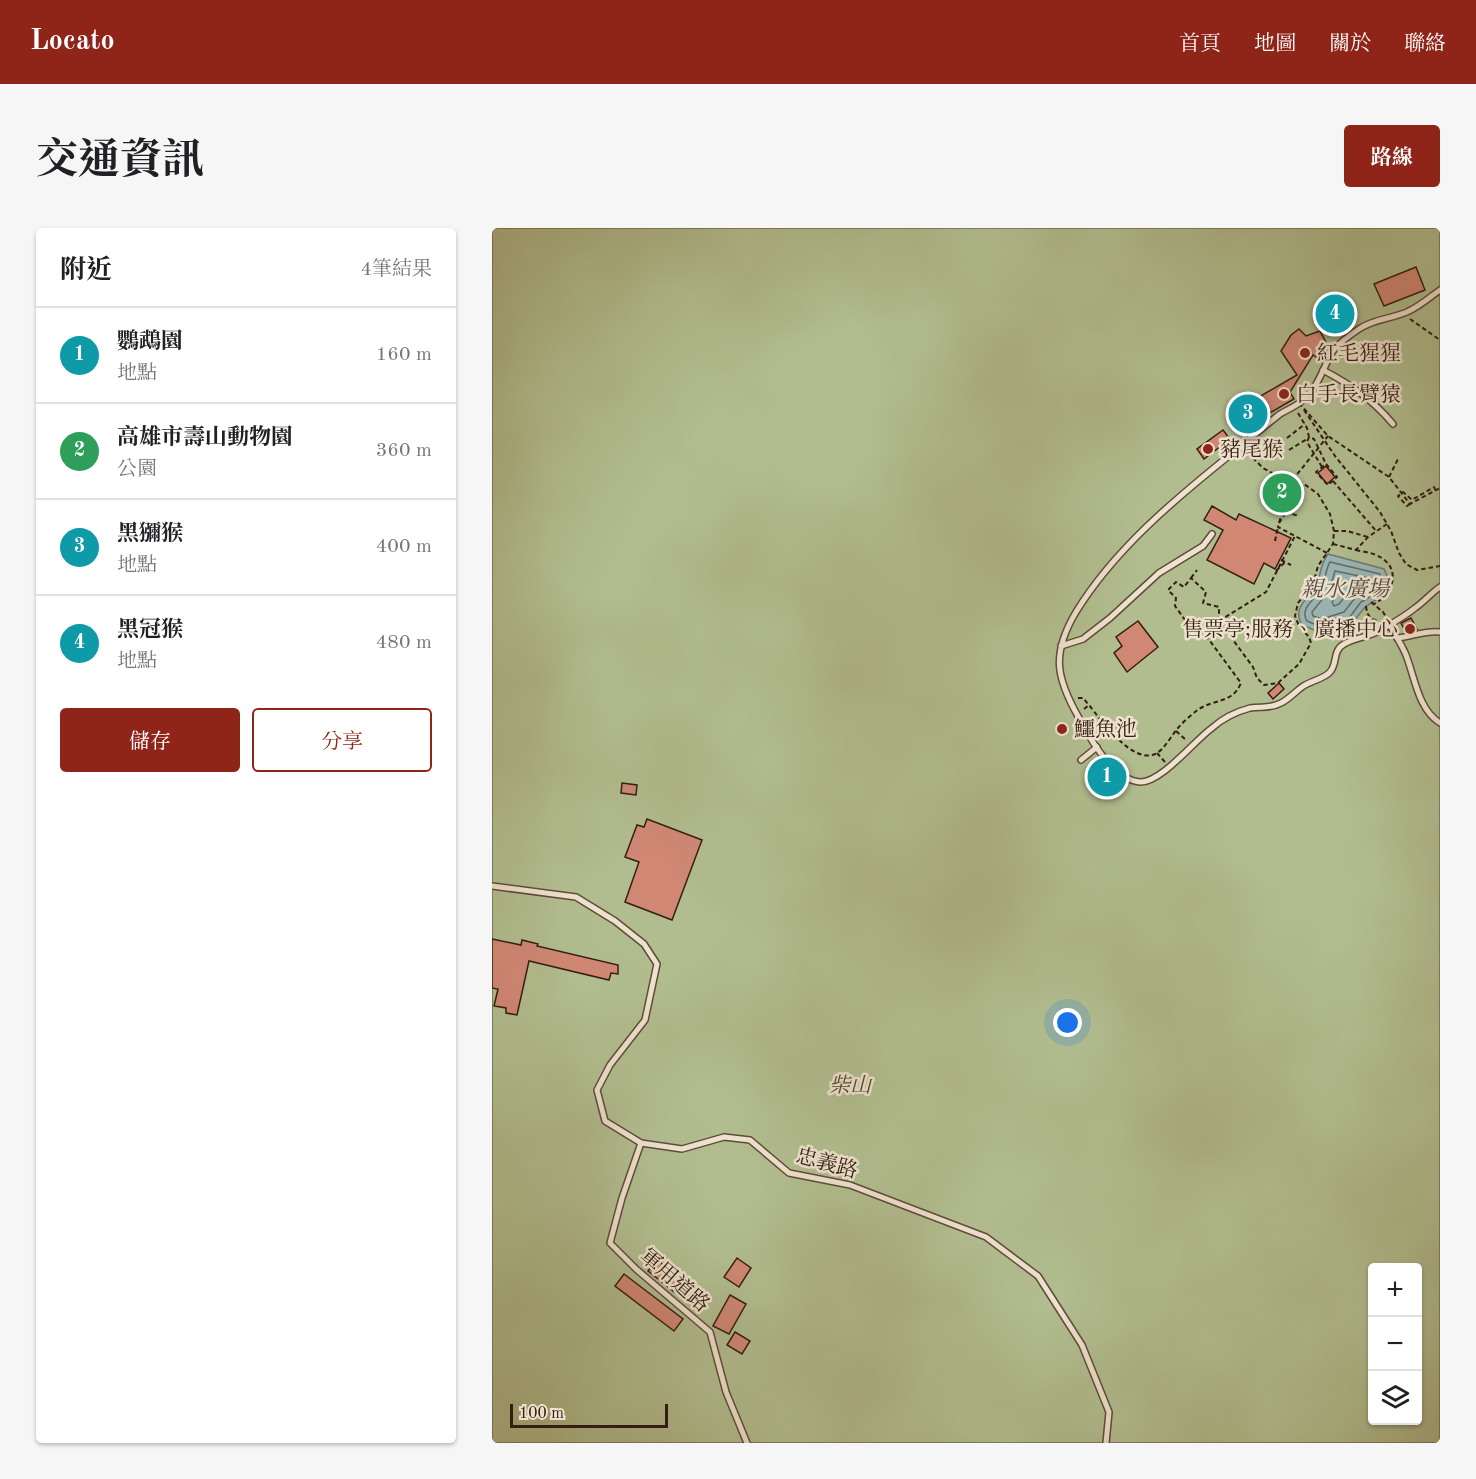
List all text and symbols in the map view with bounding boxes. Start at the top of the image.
text: Locato [30,28,115,56]
text: 首頁 [1179,34,1221,55]
text: 地圖 [1254,34,1296,55]
text: 關於 [1329,34,1371,55]
text: 聯絡 [1404,34,1446,55]
button: 路線 [1344,125,1440,187]
text: 交通資訊 [36,141,204,183]
text: 附近 [60,258,112,284]
text: 4筆結果 [360,260,432,280]
pin: 4 [1316,292,1354,337]
text: 鸚鵡園 [117,331,183,353]
place label: 紅毛猩猩 [1317,342,1401,365]
text: 1 [74,345,85,365]
text: 160 m [376,345,432,365]
marker: 紅毛猩猩 [1298,346,1312,360]
text: 地點 [117,364,157,384]
place label: 白手長臂猿 [1296,383,1401,406]
marker: 白手長臂猿 [1277,387,1291,401]
pin: 3 [1228,392,1268,436]
text: 高雄市壽山動物園 [117,427,293,449]
place label: 豬尾猴 [1220,438,1283,461]
text: 2 [74,441,85,461]
text: 360 m [376,441,432,461]
marker: 豬尾猴 [1201,442,1215,456]
text: 公園 [117,460,157,480]
pin: 2 [1262,470,1302,516]
text: 黑獼猴 [117,523,183,545]
text: 3 [74,537,85,557]
text: 400 m [376,537,432,557]
text: 地點 [117,556,157,576]
water label: 親水廣場 [1301,577,1391,601]
place label: 售票亭;服務、廣播中心 [1182,618,1398,641]
text: 黑冠猴 [117,619,183,641]
marker: 售票亭;服務、廣播中心 [1403,622,1417,636]
text: 4 [74,633,85,653]
text: 480 m [376,633,432,653]
text: 地點 [117,652,157,672]
button: 儲存 [60,708,240,772]
button: 分享 [252,708,432,772]
place label: 鱷魚池 [1074,718,1137,741]
marker: 鱷魚池 [1055,722,1069,736]
pin: 1 [1088,754,1126,800]
your location [1053,1008,1082,1037]
park label: 柴山 [829,1074,873,1097]
street label: 忠義路 [793,1144,860,1183]
street label: 軍用道路 [635,1244,714,1317]
map controls [1368,1263,1422,1425]
button: + [1368,1263,1422,1317]
button: − [1368,1317,1422,1371]
button: layers [1368,1371,1422,1425]
scale bar [510,1401,668,1428]
text: 100 m [519,1406,564,1422]

